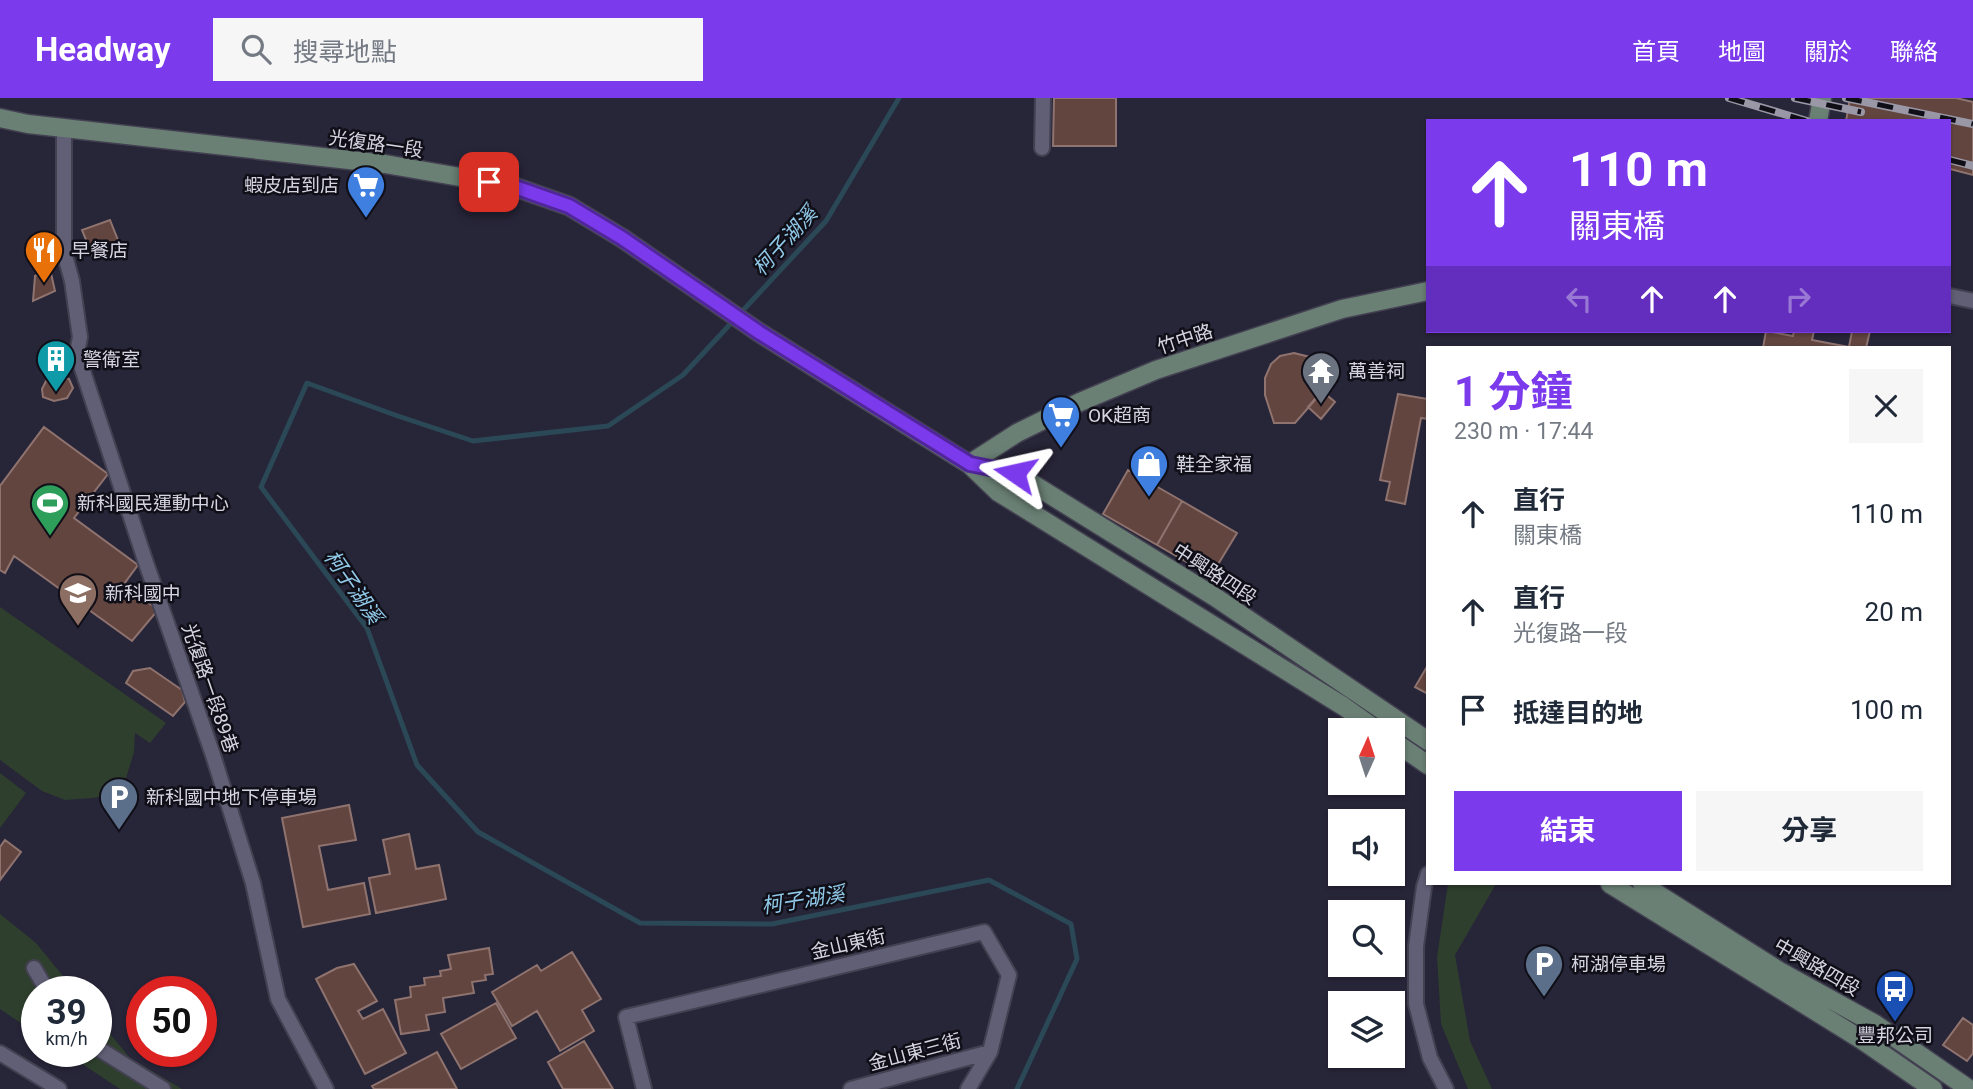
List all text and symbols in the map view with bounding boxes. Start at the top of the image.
search box [213,18,703,81]
text: Headway [35,30,171,69]
icon: search [237,30,275,68]
text: 搜尋地點 [293,37,397,67]
text: 首頁 [1632,38,1680,66]
text: 地圖 [1718,38,1766,66]
text: 關於 [1804,38,1852,66]
text: 聯絡 [1890,38,1938,66]
street label: 光復路一段 [327,126,425,162]
text: 110 m [1569,141,1708,198]
icon: ahead [1454,147,1545,238]
pin [459,152,519,212]
icon: arrive [470,163,508,201]
supermarket icon: 蝦皮店到店 [345,164,387,219]
place label: 蝦皮店到店 [244,174,339,197]
water label: 柯子湖溪 [748,200,824,280]
text: 關東橋 [1569,207,1665,245]
restaurant icon: 早餐店 [23,229,65,284]
place label: 早餐店 [71,239,128,262]
icon: left [1560,280,1598,318]
icon: ahead [1633,280,1671,318]
icon: ahead [1706,280,1744,318]
icon: right [1779,280,1817,318]
street label: 竹中路 [1154,319,1216,359]
building icon: 警衛室 [35,338,77,393]
place label: 警衛室 [83,348,140,371]
temple icon: 萬善祠 [1300,350,1342,405]
place label: 萬善祠 [1348,360,1405,383]
text: 1 分鐘 [1454,367,1573,416]
button: close [1849,369,1923,443]
supermarket icon: OK超商 [1040,394,1082,449]
place label: OK超商 [1088,404,1151,427]
text: 230 m · 17:44 [1454,418,1593,445]
position arrow [978,436,1052,510]
shop icon: 鞋全家福 [1128,443,1170,498]
place label: 鞋全家福 [1176,453,1252,476]
sports icon: 新科國民運動中心 [29,482,71,537]
text: 直行 [1513,485,1565,515]
place label: 新科國民運動中心 [77,492,229,515]
icon: ahead [1454,495,1492,533]
text: 110 m [1850,499,1923,529]
text: 關東橋 [1513,522,1582,549]
street label: 中興路四段 [1169,538,1261,610]
water label: 柯子湖溪 [319,546,389,631]
school or university icon: 新科國中 [57,572,99,627]
place label: 新科國中 [105,582,181,605]
text: 直行 [1513,583,1565,613]
icon: ahead [1454,593,1492,631]
text: 20 m [1865,597,1923,627]
street label: 光復路一段89巷 [177,620,243,756]
text: 光復路一段 [1513,620,1628,647]
icon: arrive [1454,691,1492,729]
text: 100 m [1850,695,1923,725]
text: 抵達目的地 [1513,698,1643,728]
north arrow [1328,718,1405,794]
map controls [1328,718,1405,1068]
parking icon: 新科國中地下停車場 [98,776,140,831]
place label: 新科國中地下停車場 [146,786,317,809]
button: 結束 [1454,791,1682,871]
button: 分享 [1696,791,1923,871]
button: sound [1328,809,1405,886]
water label: 柯子湖溪 [760,881,849,918]
button: search [1328,900,1405,977]
street label: 金山東街 [808,924,888,964]
street label: 中興路四段 [1770,933,1864,1001]
parking icon: 柯湖停車場 [1523,943,1565,998]
place label: 柯湖停車場 [1571,953,1666,976]
bus stop icon: 豐邦公司 [1874,968,1916,1023]
speed limit sign: 50 [126,976,217,1067]
button: layers [1328,991,1405,1068]
text: 39 [46,992,87,1033]
place label: 豐邦公司 [1857,1024,1933,1047]
text: km/h [45,1028,88,1049]
street label: 金山東三街 [866,1029,964,1075]

